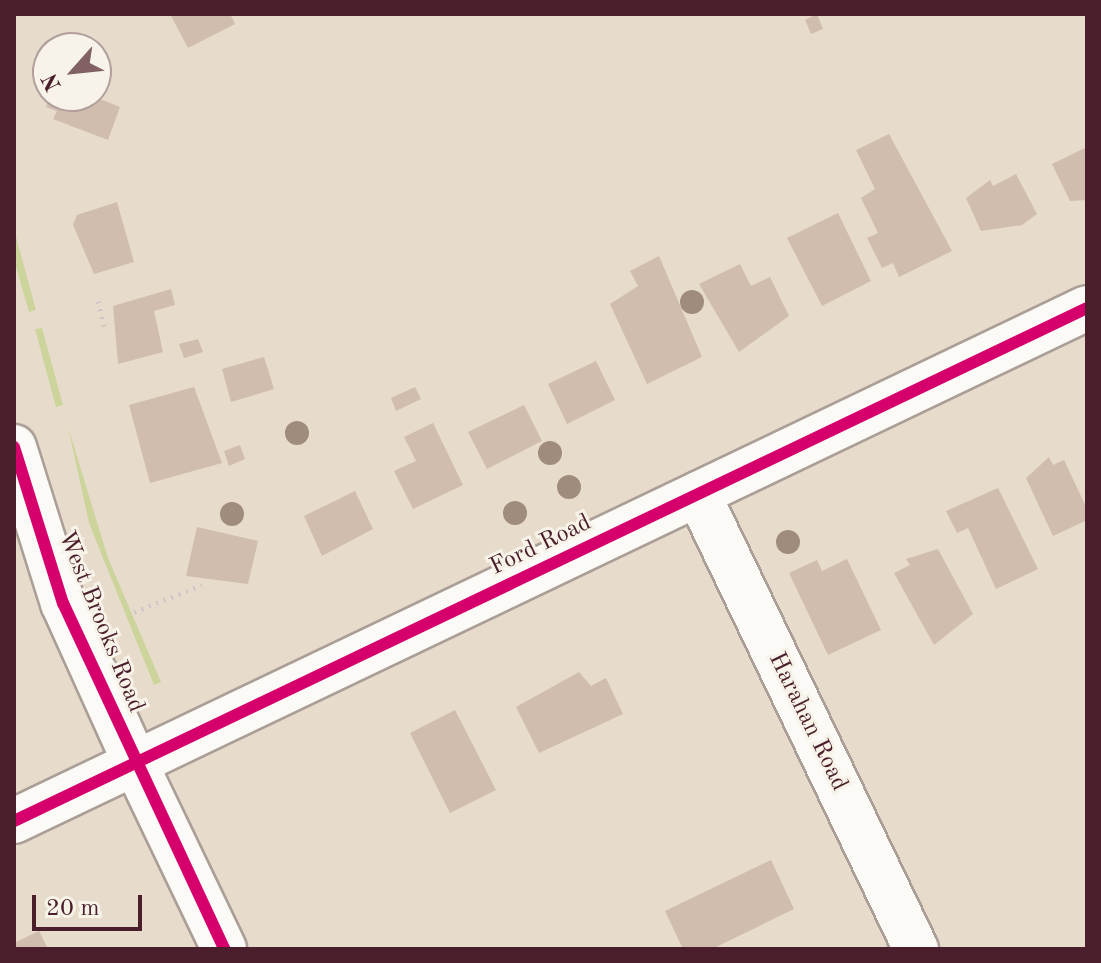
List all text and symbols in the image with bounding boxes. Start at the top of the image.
north arrow [32,32,112,112]
text: N [39,70,66,94]
street label: Ford Road [486,509,596,583]
street label: West Brooks Road [50,527,150,717]
street label: Harahan Road [761,648,853,796]
scale bar [36,879,146,929]
text: 20 m [46,897,100,921]

